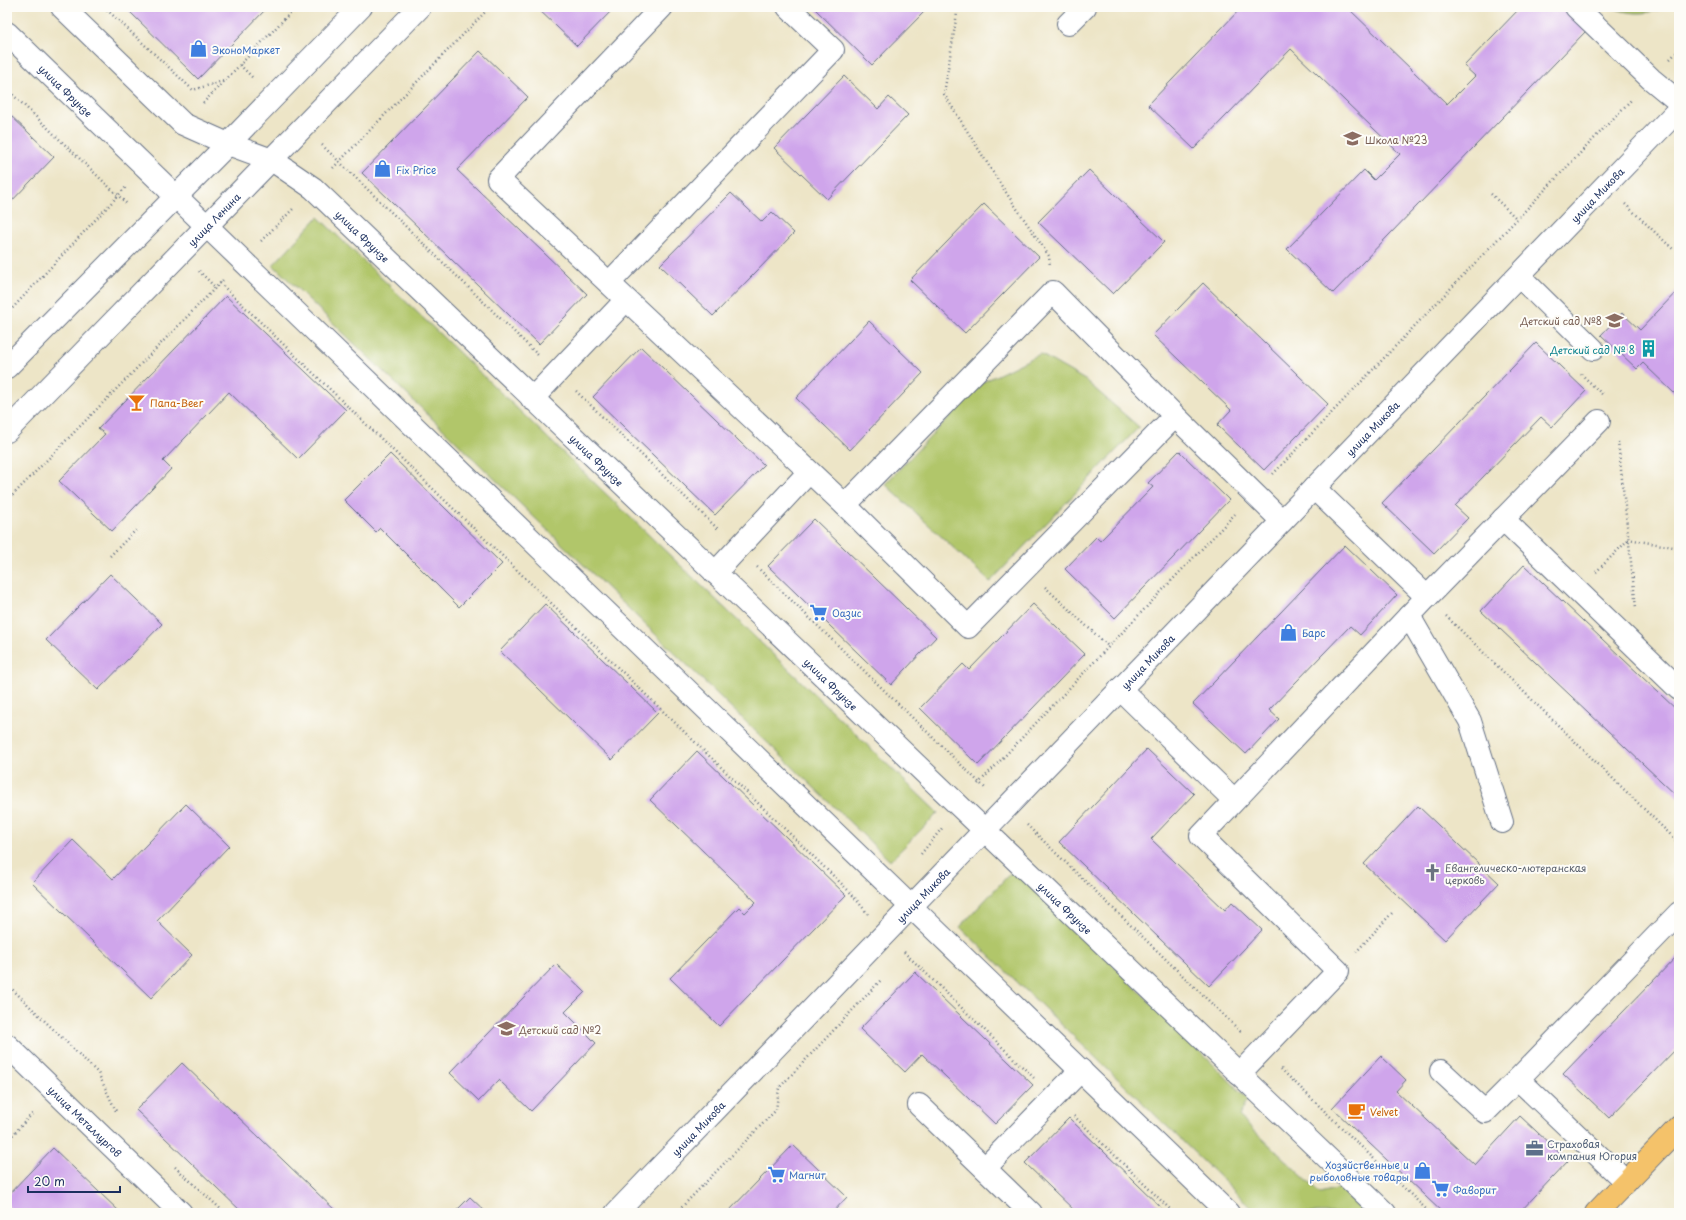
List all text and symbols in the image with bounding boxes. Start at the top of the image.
shop icon: ЭконоМаркет [189,39,209,59]
place label: ЭконоМаркет [212,42,280,57]
street label: улица Фрунзе [36,60,96,120]
school or university icon: Школа №23 [1342,129,1362,149]
place label: Школа №23 [1365,132,1427,147]
shop icon: Fix Price [373,159,393,179]
place label: Fix Price [396,162,436,177]
street label: улица Микова [1567,163,1627,225]
street label: улица Ленина [184,188,244,249]
street label: улица Фрунзе [333,206,393,265]
school or university icon: Детский сад №8 [1605,310,1625,330]
place label: Детский сад №8 [1519,313,1602,328]
building icon: Детский сад № 8 [1638,339,1658,359]
place label: Детский сад № 8 [1549,342,1635,357]
bar icon: Папа-Beer [127,392,147,412]
place label: Папа-Beer [150,395,204,410]
street label: улица Микова [1342,396,1403,459]
street label: улица Фрунзе [567,430,627,489]
supermarket icon: Оазис [809,602,829,622]
place label: Оазис [832,605,862,620]
shop icon: Барс [1279,622,1299,642]
place label: Барс [1302,625,1326,640]
street label: улица Микова [1117,630,1178,692]
street label: улица Фрунзе [801,654,862,713]
place label: Евангелическо-лютеранская церковь [1445,860,1586,887]
street label: улица Микова [893,863,953,925]
church icon: Евангелическо-лютеранская церковь [1422,863,1442,883]
street label: улица Фрунзе [1035,878,1096,937]
school or university icon: Детский сад №2 [496,1019,516,1039]
place label: Детский сад №2 [518,1022,601,1037]
street label: улица Металлургов [45,1082,126,1160]
street label: улица Микова [668,1097,728,1159]
cafe icon: Velvet [1347,1101,1367,1121]
place label: Velvet [1370,1104,1398,1119]
place label: Страховая компания Югория [1547,1136,1637,1163]
office icon: Страховая компания Югория [1524,1139,1544,1159]
place label: Хозяйственные и рыболовные товары [1310,1157,1409,1184]
shop icon: Хозяйственные и рыболовные товары [1412,1160,1432,1180]
supermarket icon: Магнит [766,1164,786,1184]
place label: Магнит [789,1167,827,1182]
scale bar [28,1168,120,1194]
text: 20 m [34,1172,65,1190]
supermarket icon: Фаворит [1430,1179,1450,1199]
place label: Фаворит [1453,1182,1497,1197]

